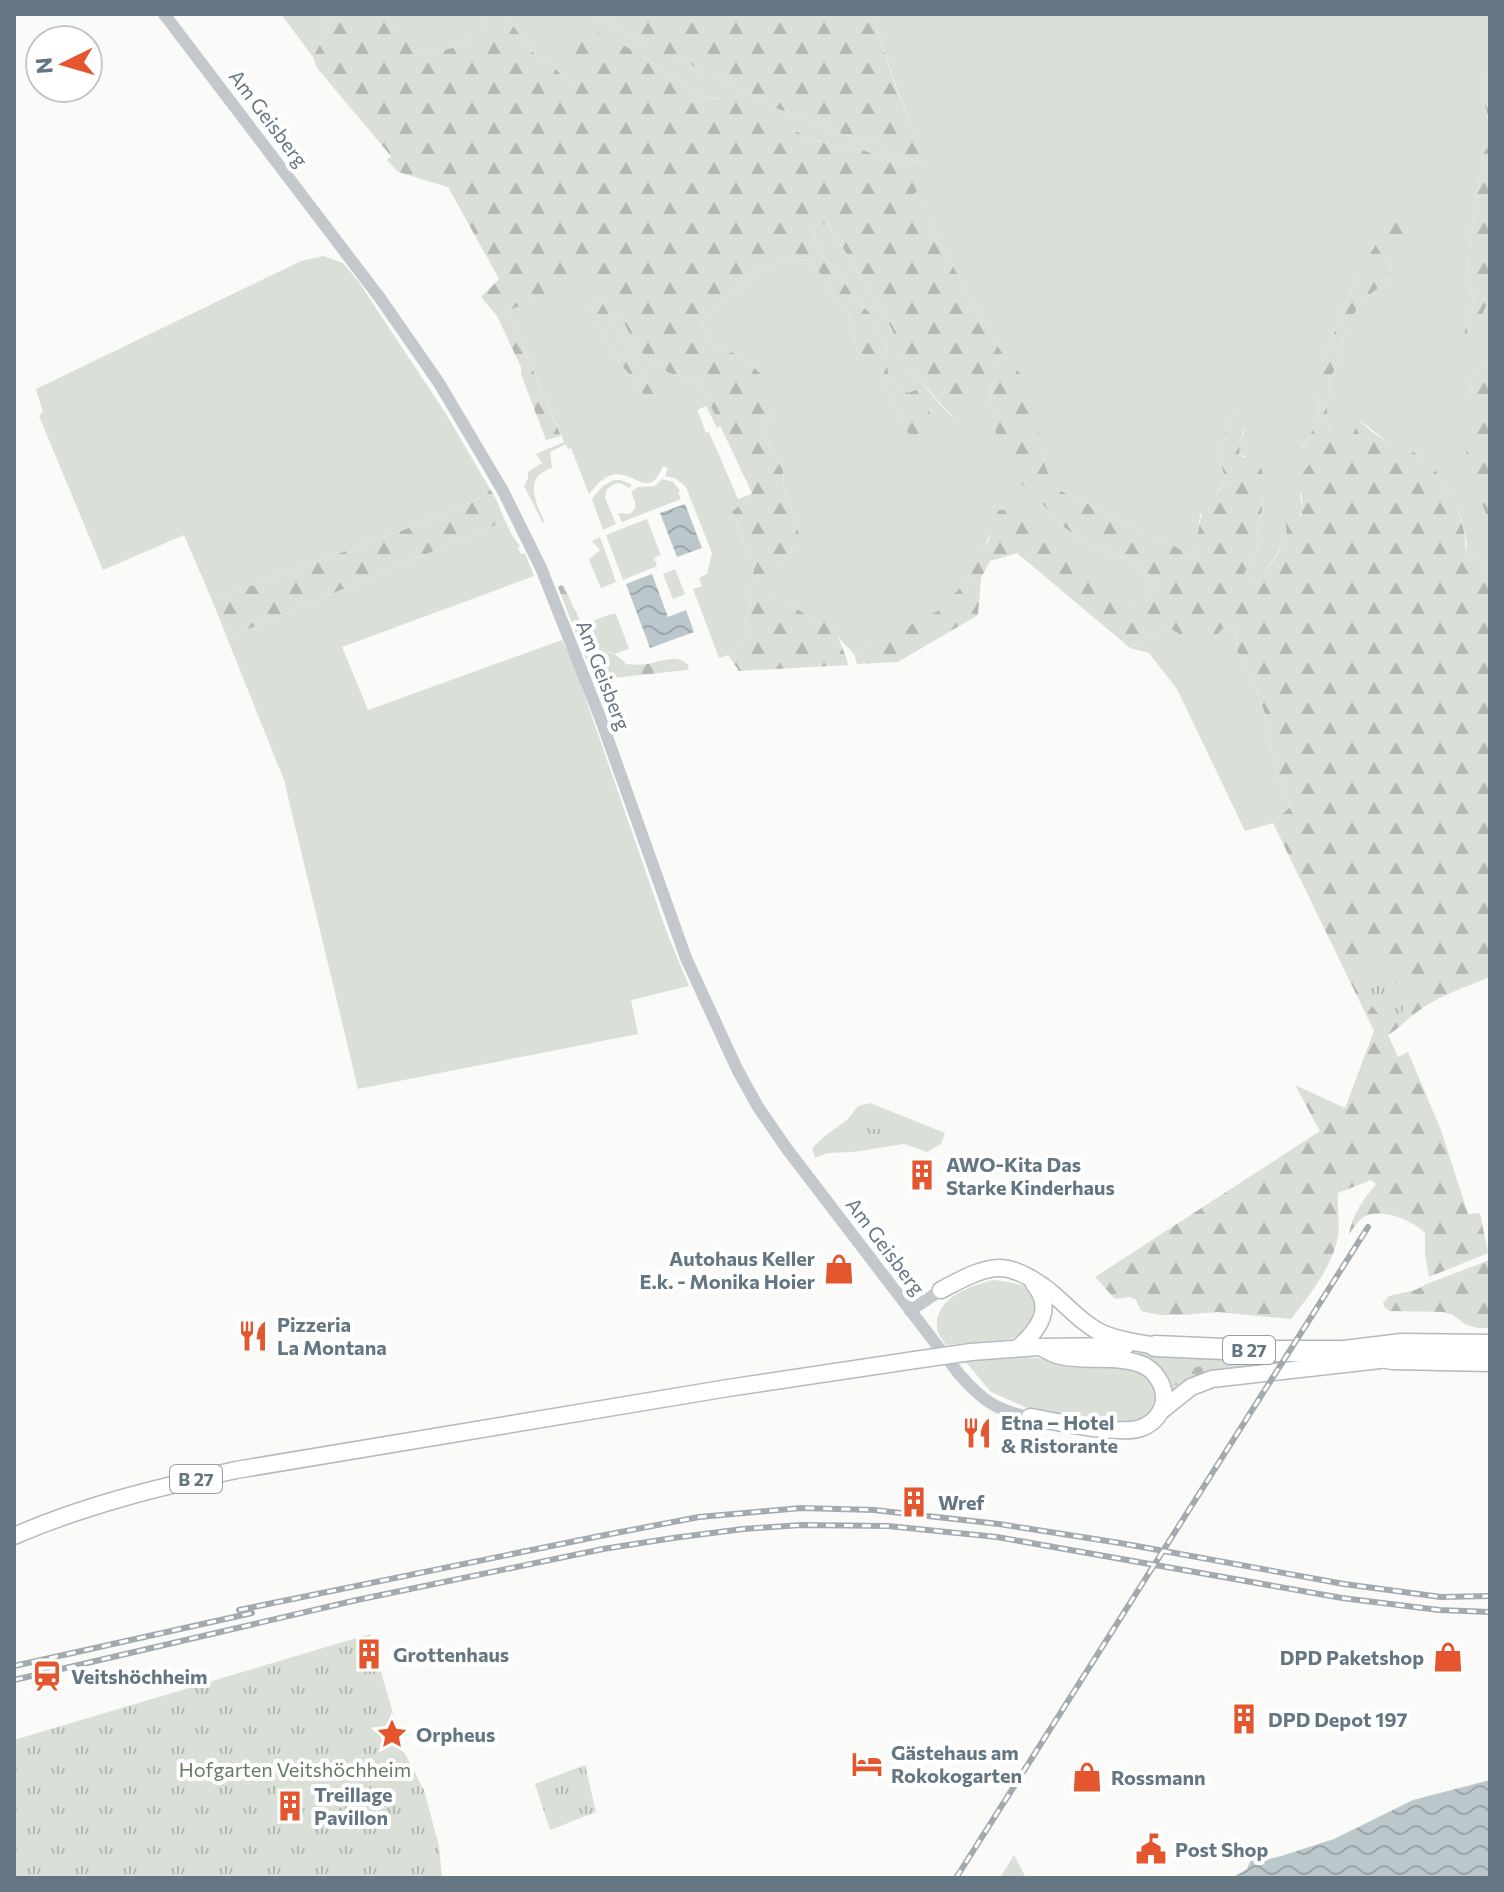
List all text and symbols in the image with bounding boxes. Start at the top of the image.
north arrow [24,24,104,104]
text: N [29,56,58,75]
street label: Am Geisberg [225,65,314,172]
street label: Am Geisberg [572,617,636,733]
place label: AWO-Kita Das Starke Kinderhaus [946,1152,1115,1199]
building icon: AWO-Kita Das Starke Kinderhaus [905,1158,939,1192]
street label: Am Geisberg [842,1193,931,1300]
place label: Autohaus Keller E.k. - Monika Hoier [639,1246,815,1293]
shop icon: Autohaus Keller E.k. - Monika Hoier [822,1252,856,1286]
place label: Pizzeria La Montana [277,1312,387,1359]
restaurant icon: Pizzeria La Montana [236,1319,270,1353]
road number: B 27 [1223,1336,1275,1364]
place label: Etna – Hotel & Ristorante [1001,1410,1118,1457]
restaurant icon: Etna – Hotel & Ristorante [960,1416,994,1450]
road number: B 27 [170,1465,222,1493]
building icon: Wref [897,1485,931,1519]
place label: Wref [938,1490,985,1514]
building icon: Grottenhaus [352,1637,386,1671]
shop icon: DPD Paketshop [1431,1640,1465,1674]
place label: Grottenhaus [393,1642,509,1666]
place label: DPD Paketshop [1280,1645,1424,1669]
station icon: Veitshöchheim [30,1659,64,1693]
place label: Veitshöchheim [71,1664,208,1688]
building icon: DPD Depot 197 [1227,1702,1261,1736]
place label: DPD Depot 197 [1268,1707,1408,1731]
place icon: Orpheus [375,1717,409,1751]
place label: Orpheus [416,1722,495,1746]
place label: Gästehaus am Rokokogarten [891,1740,1022,1787]
hotel icon: Gästehaus am Rokokogarten [850,1747,884,1781]
park label: Hofgarten Veitshöchheim [179,1757,411,1781]
shop icon: Rossmann [1070,1760,1104,1794]
place label: Rossmann [1111,1765,1206,1789]
place label: Treillage Pavillon [314,1782,393,1829]
building icon: Treillage Pavillon [273,1789,307,1823]
public building icon: Post Shop [1134,1832,1168,1866]
place label: Post Shop [1175,1837,1268,1861]

